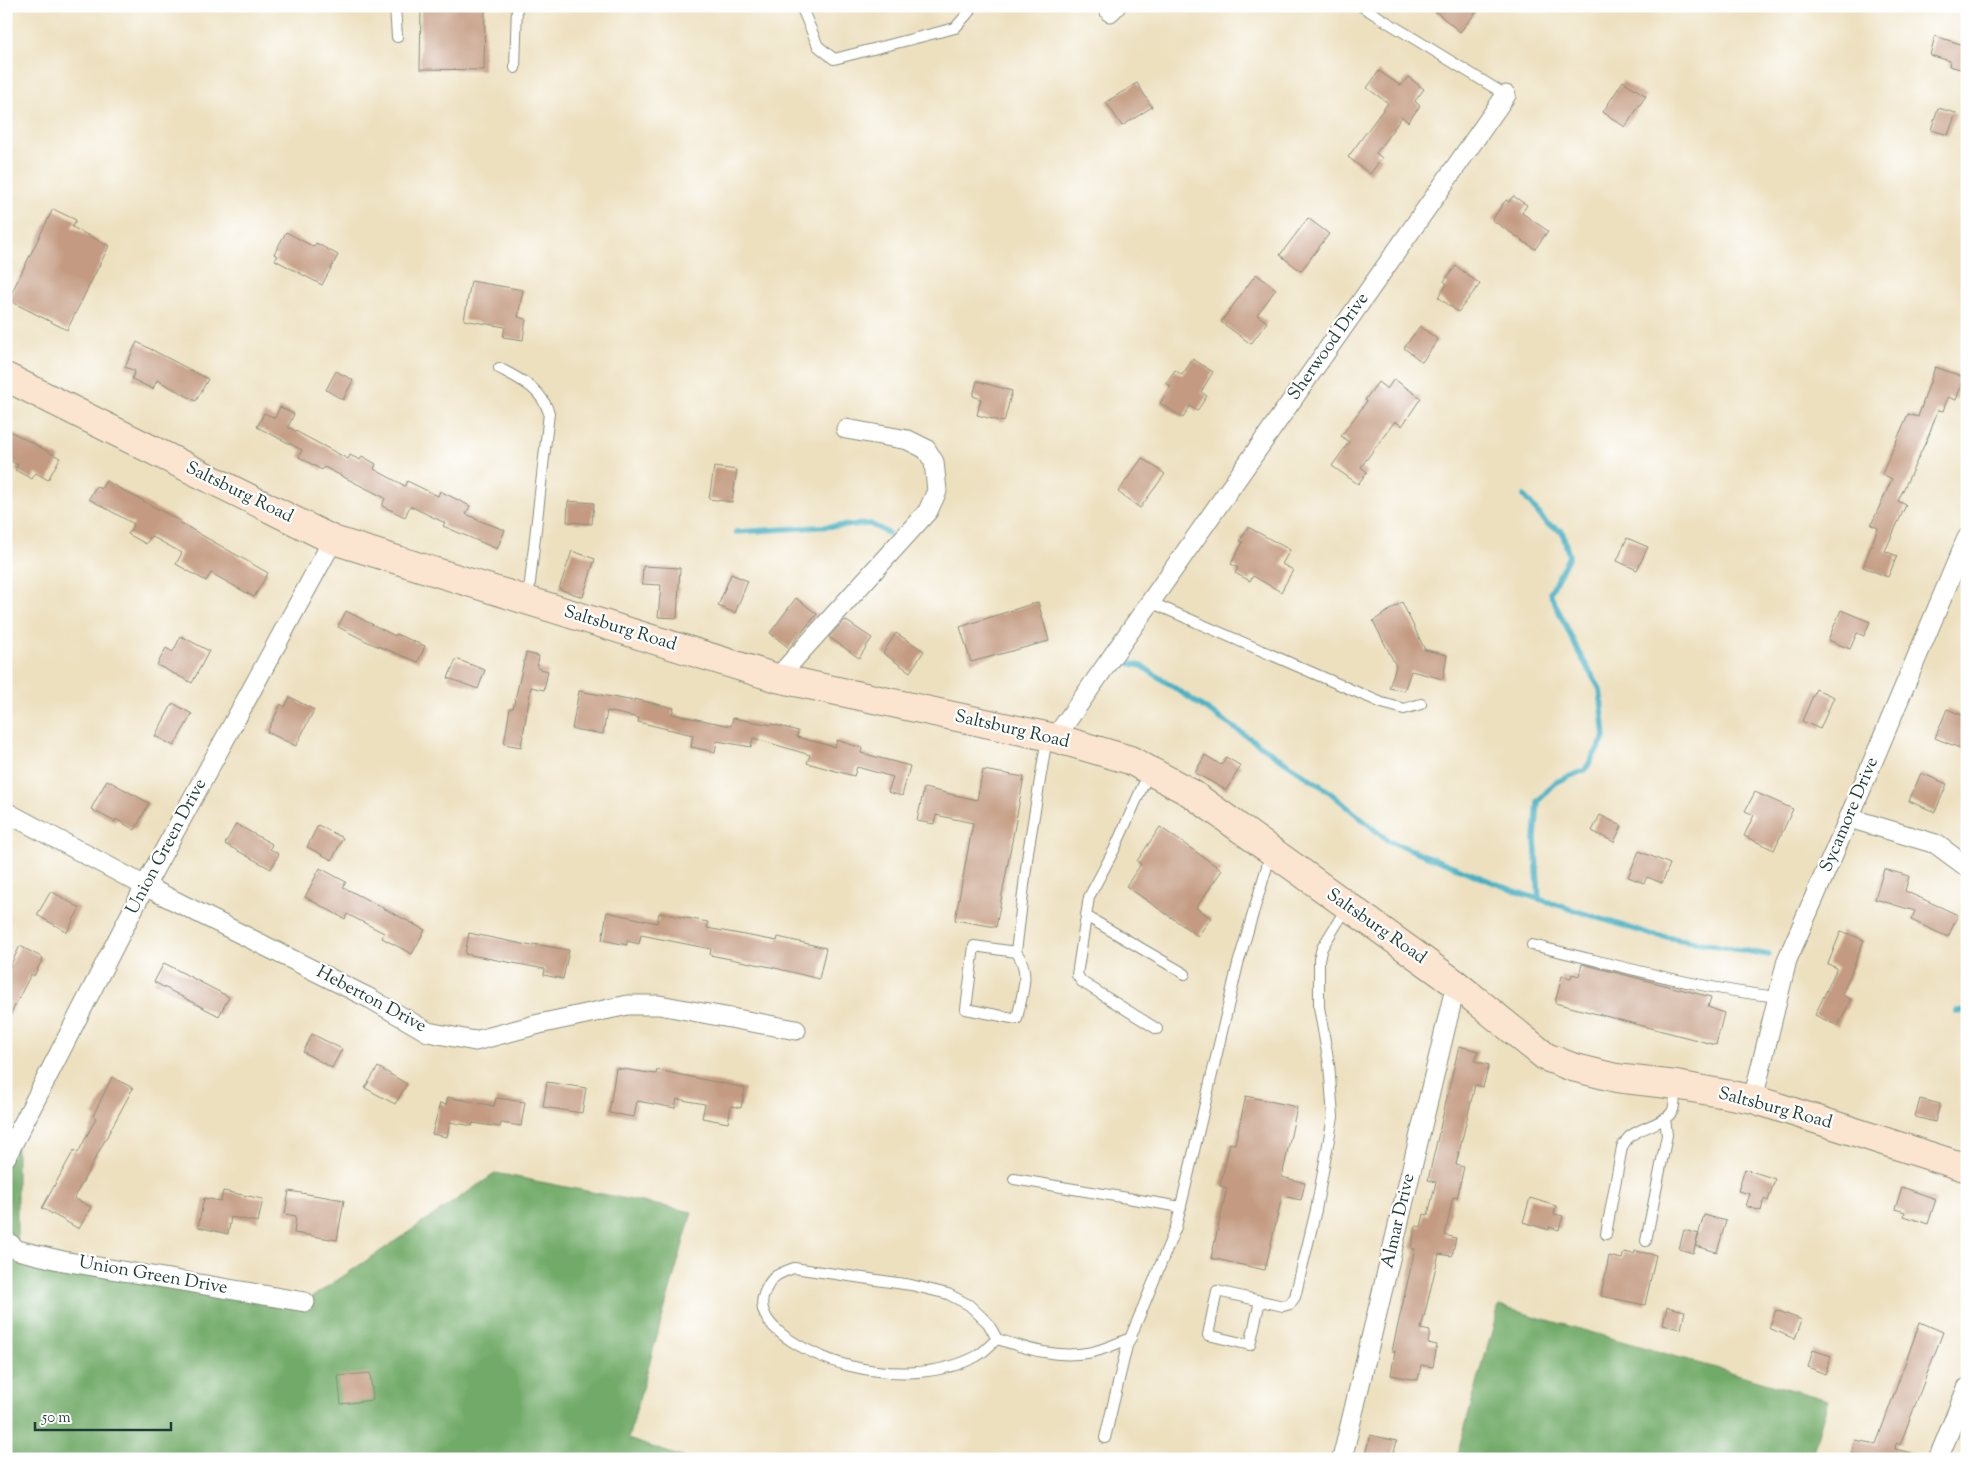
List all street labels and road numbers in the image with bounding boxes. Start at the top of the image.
street label: Sherwood Drive [1282,288,1376,406]
street label: Saltsburg Road [181,456,297,530]
street label: Saltsburg Road [560,599,680,659]
street label: Saltsburg Road [952,704,1072,756]
street label: Sycamore Drive [1814,753,1886,877]
street label: Union Green Drive [120,774,214,920]
street label: Saltsburg Road [1321,883,1431,971]
street label: Heberton Drive [311,960,431,1040]
street label: Saltsburg Road [1715,1081,1835,1137]
street label: Almar Drive [1375,1171,1423,1271]
street label: Union Green Drive [77,1250,229,1302]

